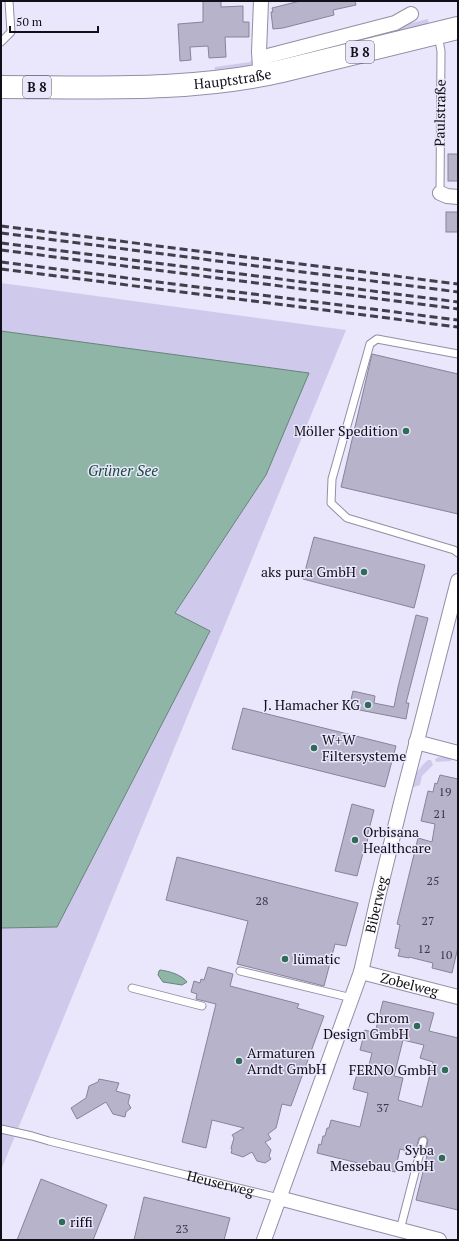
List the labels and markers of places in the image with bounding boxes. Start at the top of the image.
place label: Möller Spedition [294,421,399,440]
marker: Möller Spedition [401,426,411,436]
place label: aks pura GmbH [261,562,356,581]
marker: aks pura GmbH [359,567,369,577]
place label: J. Hamacher KG [263,695,360,714]
marker: J. Hamacher KG [363,700,373,710]
place label: W+W Filtersysteme [322,730,406,765]
marker: W+W Filtersysteme [309,743,319,753]
place label: Orbisana Healthcare [363,822,431,857]
marker: Orbisana Healthcare [350,835,360,845]
place label: lümatic [293,949,340,968]
marker: lümatic [280,954,290,964]
place label: Chrom Design GmbH [323,1008,409,1043]
marker: Chrom Design GmbH [412,1021,422,1031]
place label: Armaturen Arndt GmbH [247,1043,326,1078]
marker: Armaturen Arndt GmbH [234,1056,244,1066]
place label: FERNO GmbH [349,1060,437,1079]
marker: FERNO GmbH [440,1065,450,1075]
place label: Syba Messebau GmbH [330,1140,434,1175]
marker: Syba Messebau GmbH [437,1153,447,1163]
place label: riffi [70,1212,93,1231]
marker: riffi [57,1217,67,1227]

